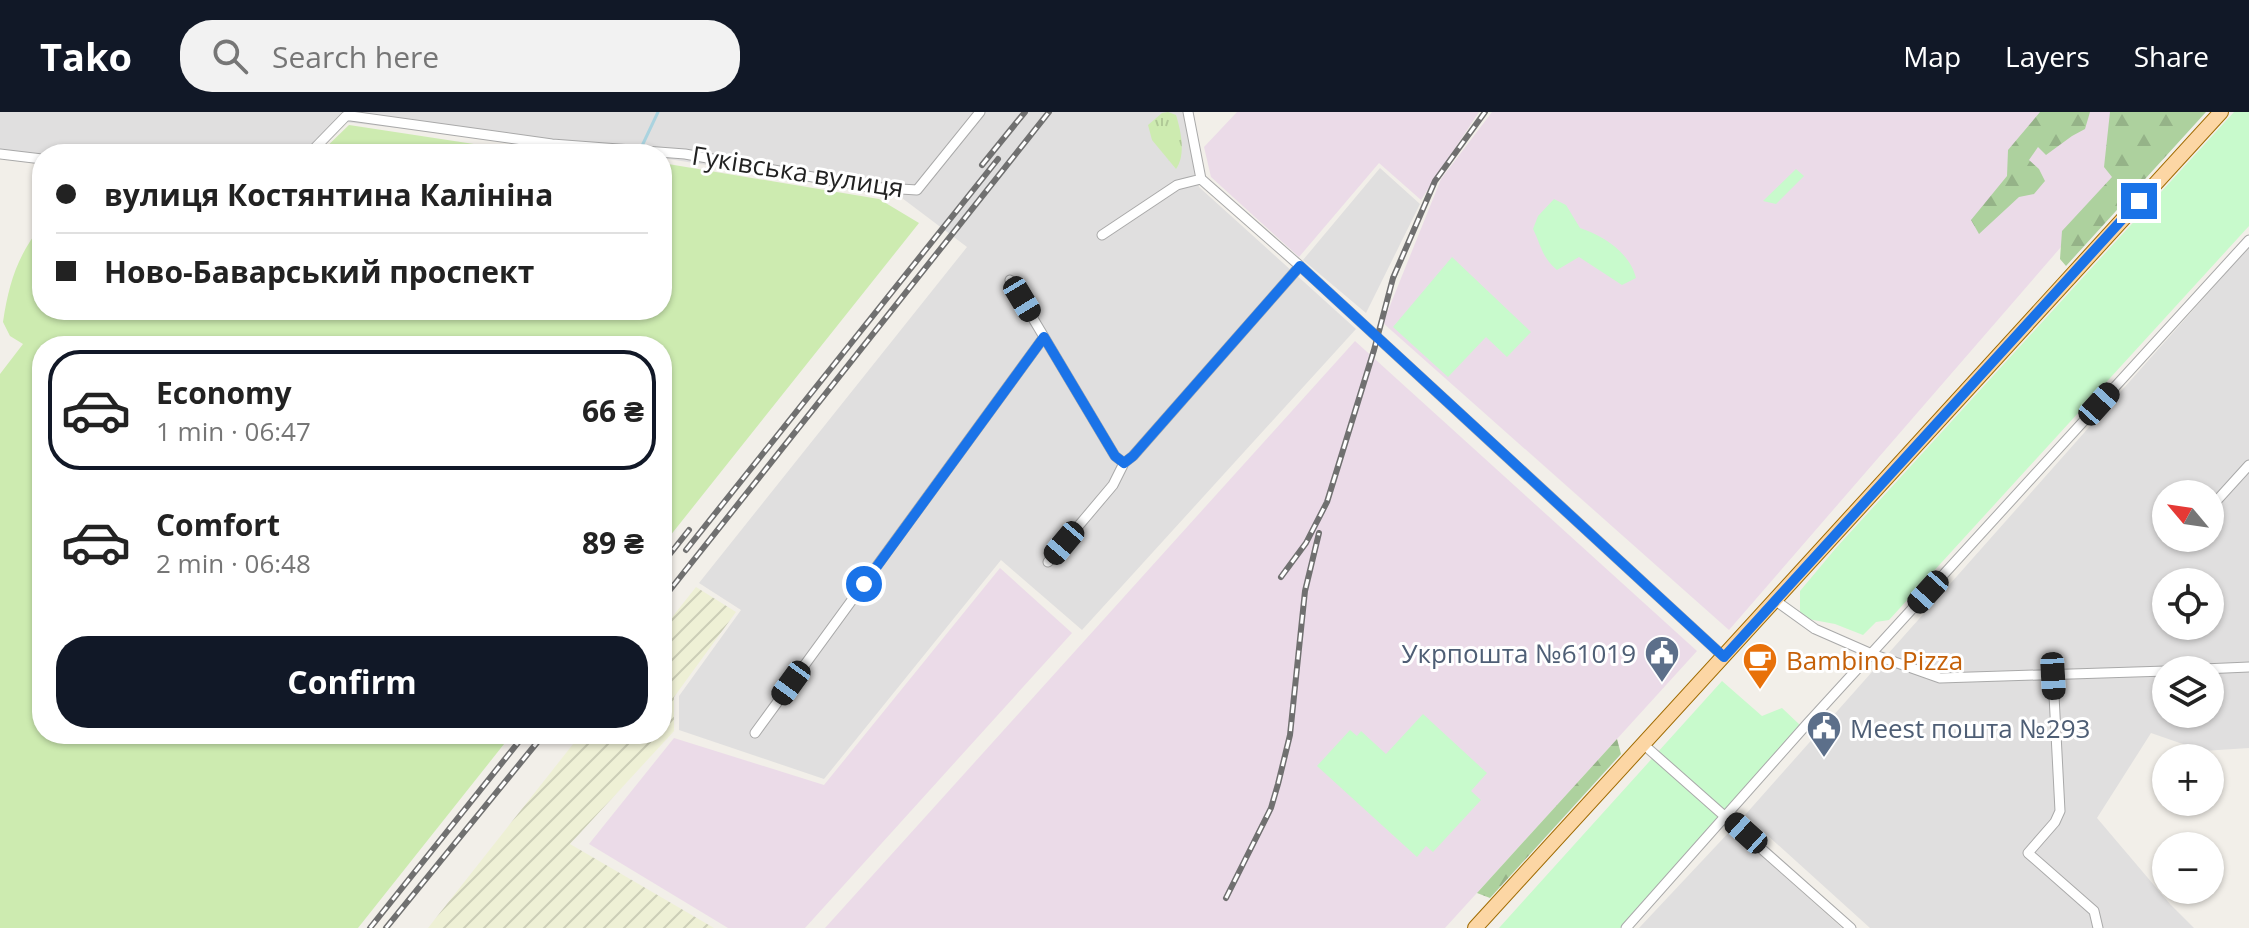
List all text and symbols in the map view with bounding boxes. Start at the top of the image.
search box [180,20,740,92]
text: Tako [40,30,132,82]
icon: search [208,34,252,78]
text: Search here [272,36,439,77]
text: Map [1903,37,1961,75]
text: Layers [2005,37,2090,75]
text: Share [2134,37,2209,75]
street label: Гуківська вулиця [690,136,906,206]
text: вулиця Костянтина Калініна [104,174,553,215]
route end [2121,183,2157,219]
text: Ново-Баварський проспект [104,251,534,292]
car [999,272,1045,326]
text: Economy [156,372,292,413]
icon: car [60,374,132,446]
car [2074,378,2124,430]
text: 66 ₴ [582,390,644,431]
text: 1 min · 06:47 [156,413,311,449]
north arrow [2152,480,2224,552]
map controls [2152,480,2224,904]
text: Comfort [156,504,280,545]
icon: car [60,506,132,578]
car [1039,517,1089,569]
text: 89 ₴ [582,522,644,563]
text: 2 min · 06:48 [156,545,311,581]
route start [846,566,882,602]
car [1903,566,1953,618]
button: locate [2152,568,2224,640]
public building icon: Укрпошта №61019 [1643,634,1681,684]
place label: Укрпошта №61019 [1401,635,1636,671]
button: Confirm [56,636,648,728]
cafe icon: Bambino Pizza [1741,641,1779,691]
place label: Bambino Pizza [1786,642,1963,678]
car [2040,651,2066,701]
button: layers [2152,656,2224,728]
car [767,657,815,709]
public building icon: Meest пошта №293 [1805,709,1843,759]
place label: Meest пошта №293 [1850,710,2090,746]
button: + [2152,744,2224,816]
car [1720,808,1772,858]
button: − [2152,832,2224,904]

